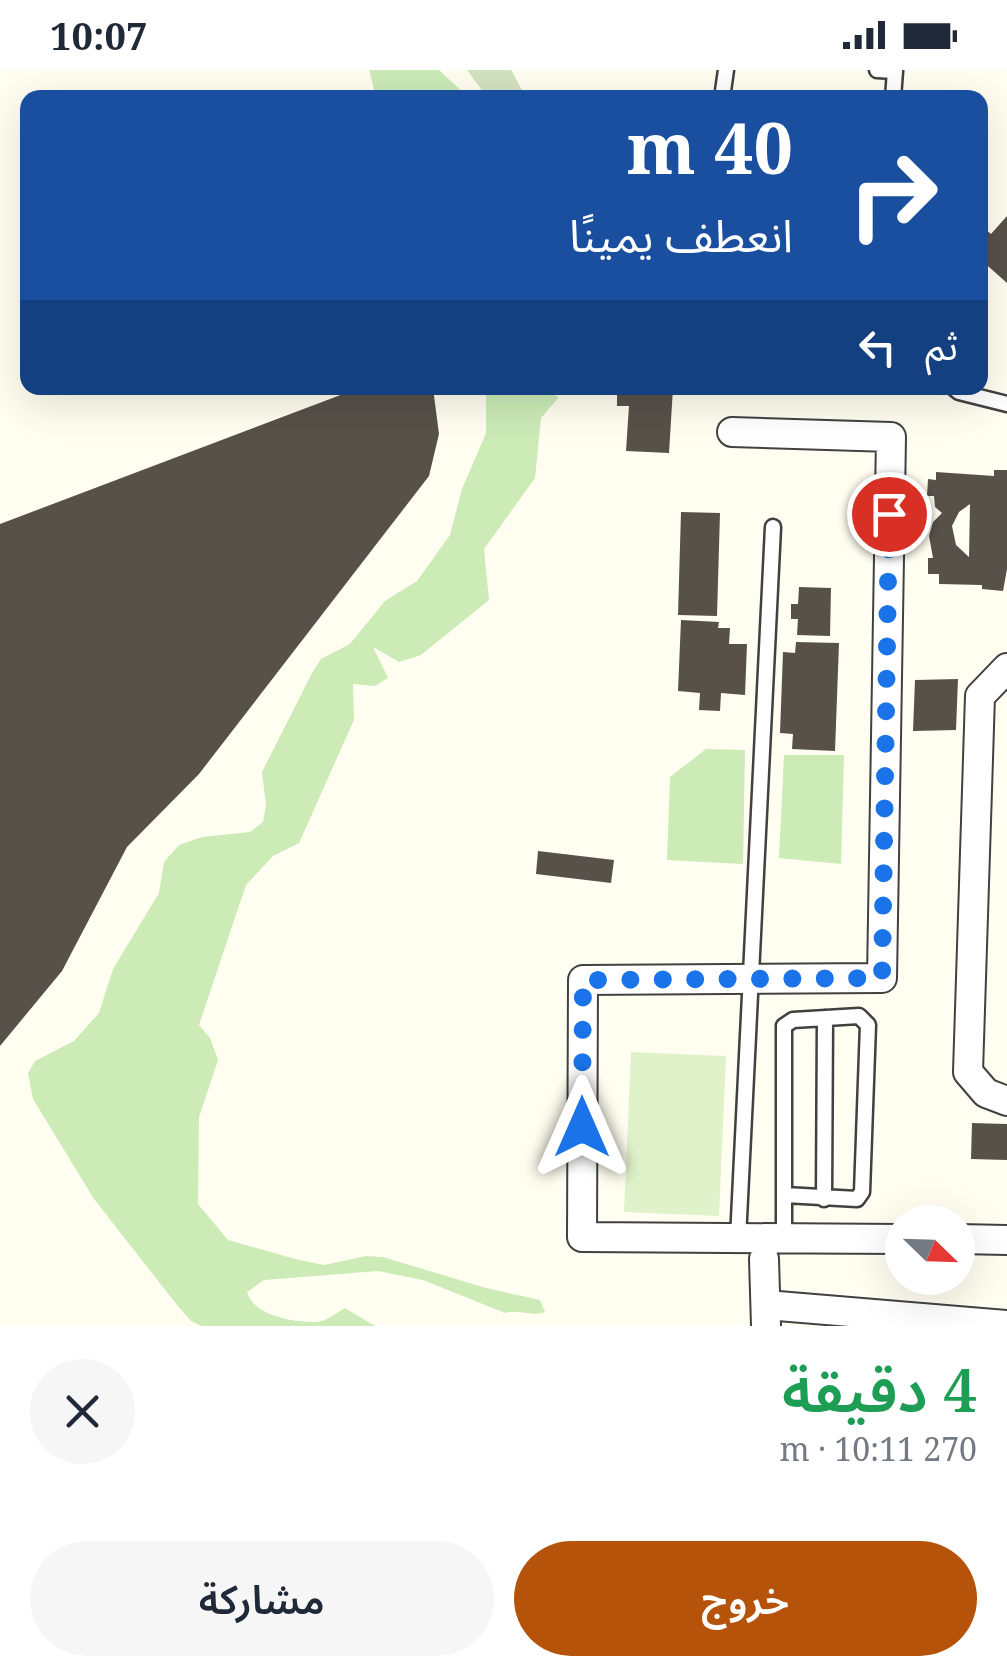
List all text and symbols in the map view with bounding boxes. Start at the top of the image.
text: 10:07 [50,9,147,61]
text: 40 m [627,99,793,195]
icon: right [828,130,958,260]
text: انعطف يمينًا [569,204,793,265]
text: ثم [925,319,958,371]
icon: left [850,320,905,375]
pin [847,472,932,557]
icon: arrive [862,487,917,542]
position arrow [530,1075,634,1179]
north arrow [885,1205,975,1295]
map controls [885,1205,975,1295]
text: 4 دقيقة [782,1348,977,1430]
button: close [30,1359,135,1464]
text: 270 m · 10:11 [779,1427,977,1470]
button: مشاركة [30,1541,494,1656]
button: خروج [514,1541,977,1656]

